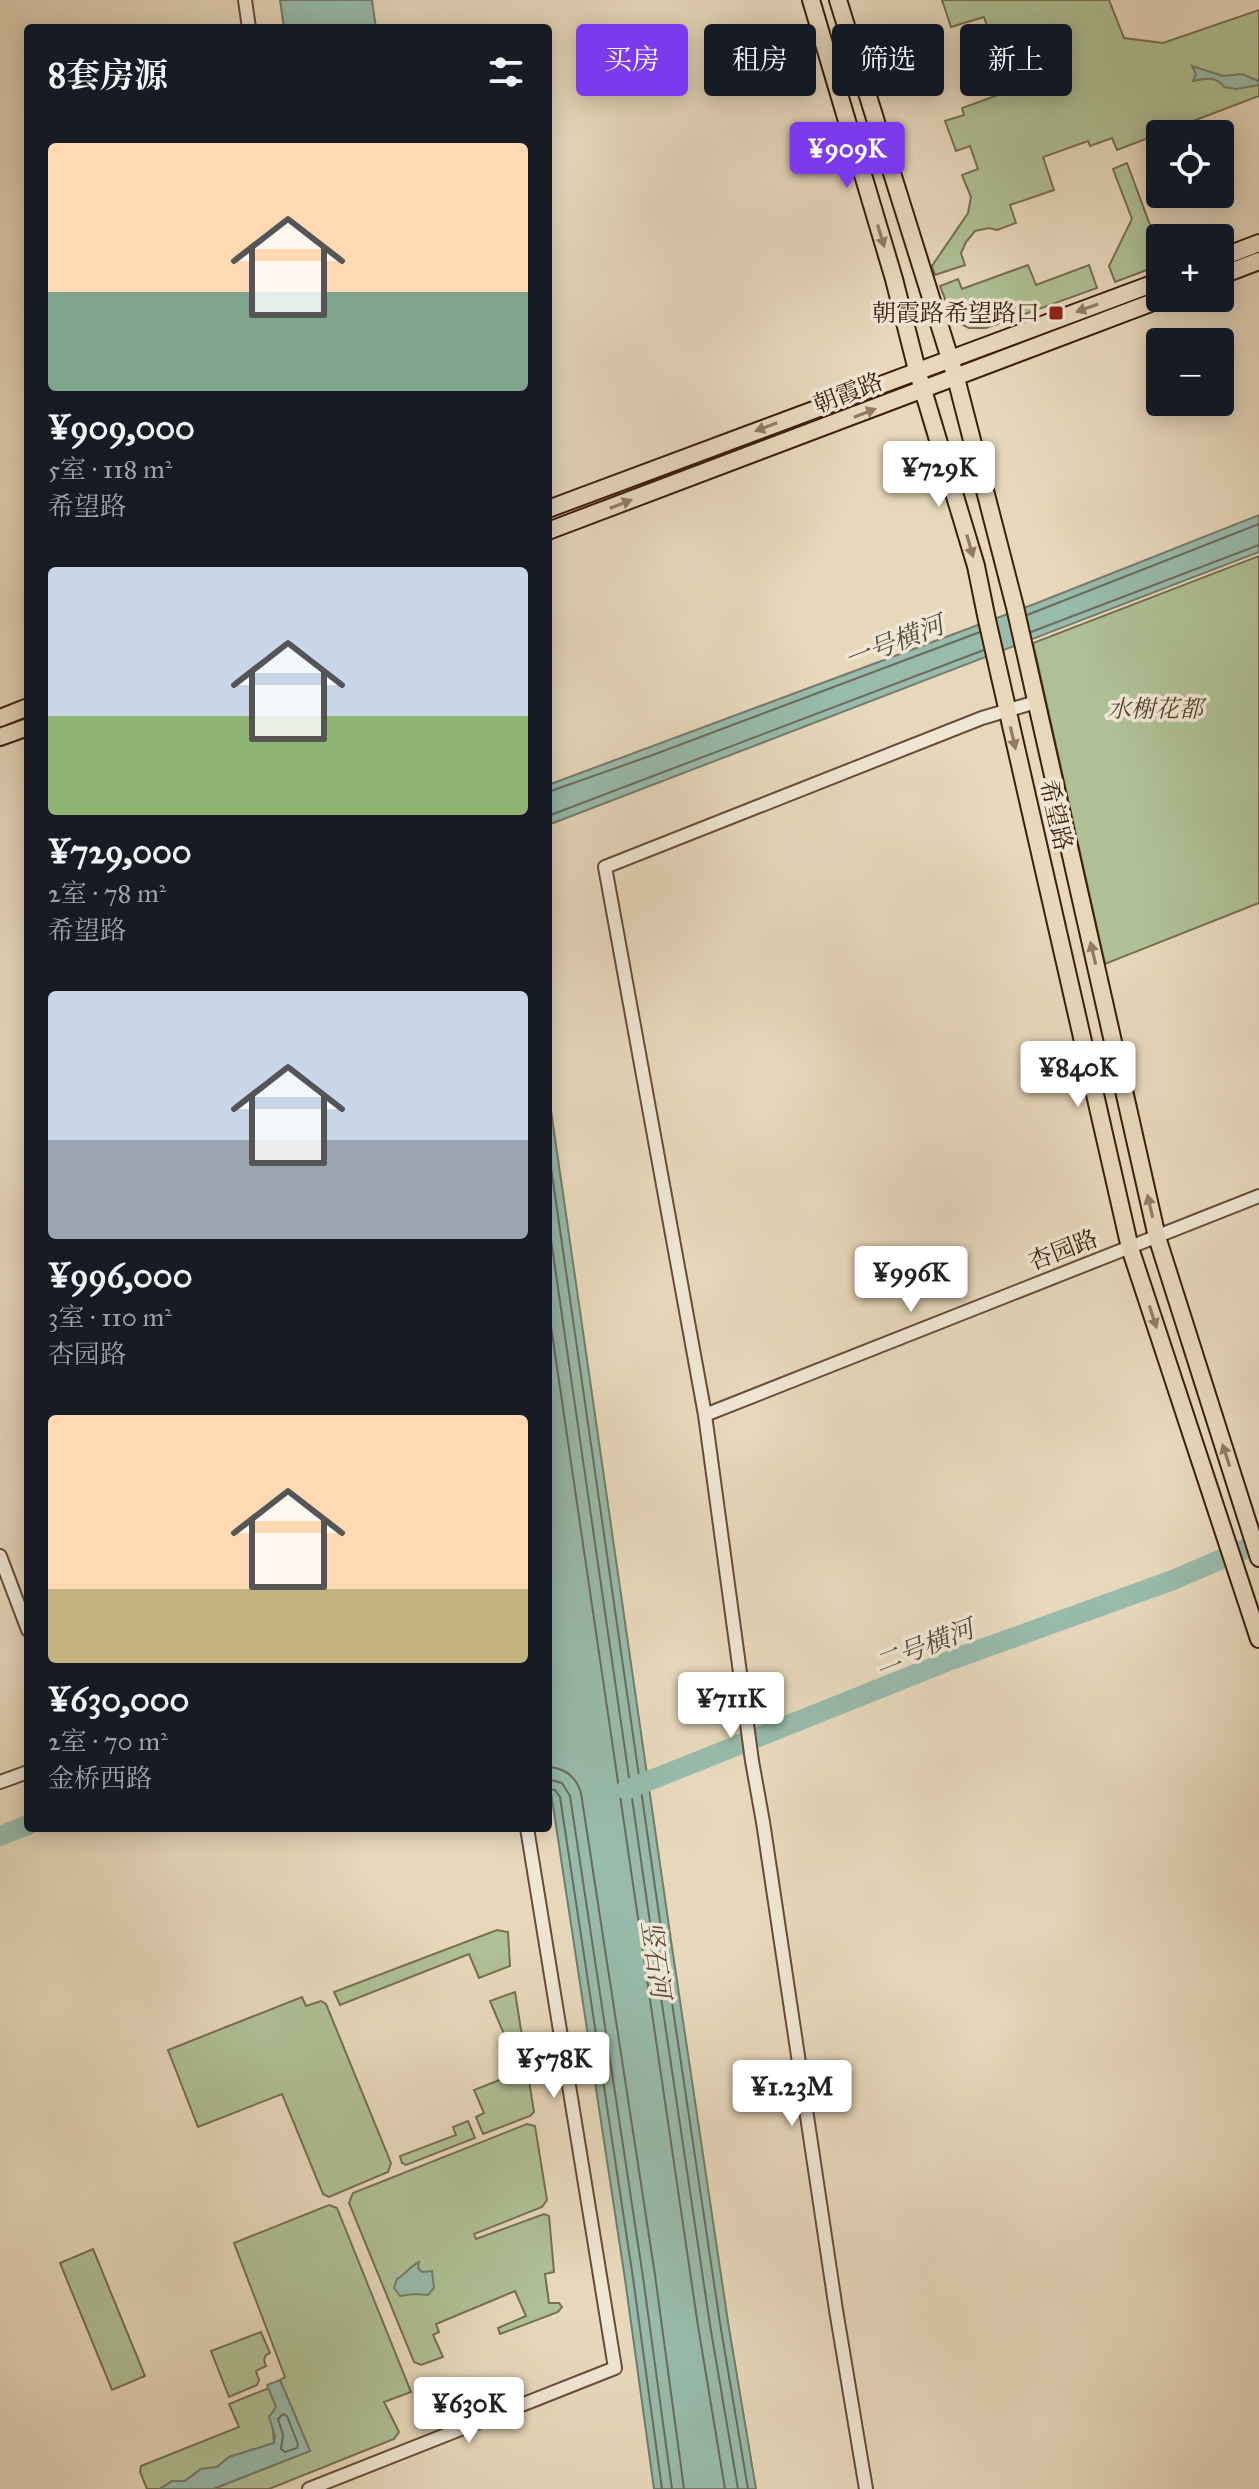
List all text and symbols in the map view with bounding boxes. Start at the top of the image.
chip: 买房 [576,24,688,96]
chip: 租房 [704,24,816,96]
chip: 筛选 [832,24,944,96]
chip: 新上 [960,24,1072,96]
icon: filters [484,50,528,94]
text: 8套房源 [48,55,168,96]
map controls [1146,120,1234,416]
button: locate [1146,120,1234,208]
pin: ¥909K [791,122,903,190]
text: ¥909K [808,132,886,164]
icon: home [216,195,360,339]
one-way arrow [875,224,888,248]
button: + [1146,224,1234,312]
place label: 朝霞路希望路口 [872,298,1040,328]
one-way arrow [1075,302,1099,315]
marker: 朝霞路希望路口 [1047,304,1065,322]
button: − [1146,328,1234,416]
street label: 朝霞路 [809,366,887,420]
one-way arrow [853,406,877,419]
text: ¥909,000 [48,407,195,448]
one-way arrow [754,421,778,434]
pin: ¥729K [883,441,995,509]
text: ¥729K [901,451,977,483]
text: 5室 · 118 m² [48,453,172,485]
text: 希望路 [48,490,126,522]
one-way arrow [609,497,633,510]
one-way arrow [964,534,977,558]
water label: 一号横河 [840,607,952,676]
icon: home [216,619,360,763]
park label: 水榭花都 [1107,694,1207,724]
one-way arrow [1008,725,1020,750]
street label: 希望路 [1033,777,1079,853]
text: ¥729,000 [48,831,192,872]
text: 2室 · 78 m² [48,877,166,909]
text: 希望路 [48,914,126,946]
one-way arrow [1086,940,1099,965]
pin: ¥840K [1022,1041,1134,1109]
icon: home [216,1043,360,1187]
text: ¥840K [1039,1051,1117,1083]
one-way arrow [1143,1194,1156,1219]
street label: 杏园路 [1024,1223,1102,1277]
pin: ¥996K [855,1246,967,1314]
text: ¥996,000 [48,1255,192,1296]
text: ¥996K [873,1256,949,1288]
text: 3室 · 110 m² [48,1301,172,1333]
one-way arrow [1147,1305,1159,1329]
text: 杏园路 [48,1338,126,1370]
one-way arrow [1219,1443,1232,1467]
icon: home [216,1467,360,1611]
water label: 二号横河 [870,1611,982,1680]
pin: ¥711K [675,1672,787,1740]
text: ¥630,000 [48,1679,189,1720]
text: ¥711K [696,1682,766,1714]
text: 2室 · 70 m² [48,1725,168,1757]
text: 金桥西路 [48,1762,152,1794]
water label: 竖石河 [635,1918,678,2004]
pin: ¥578K [498,2032,610,2100]
text: ¥578K [516,2042,592,2074]
pin: ¥1.23M [727,2060,857,2128]
text: ¥1.23M [751,2070,833,2102]
pin: ¥630K [413,2377,525,2445]
text: ¥630K [432,2387,506,2419]

